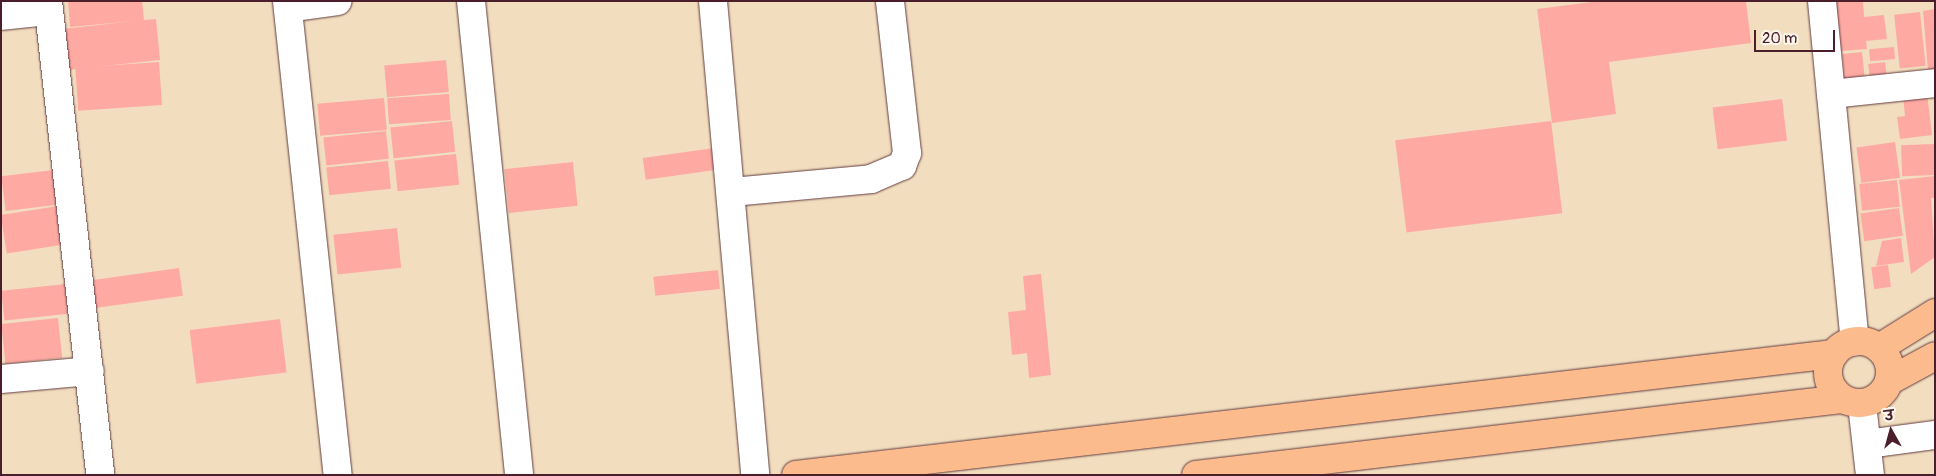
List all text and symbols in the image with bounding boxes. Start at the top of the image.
scale bar [1756,20,1837,52]
text: 20 m [1762,29,1797,48]
north arrow [1866,406,1916,456]
text: उ [1883,407,1895,425]

